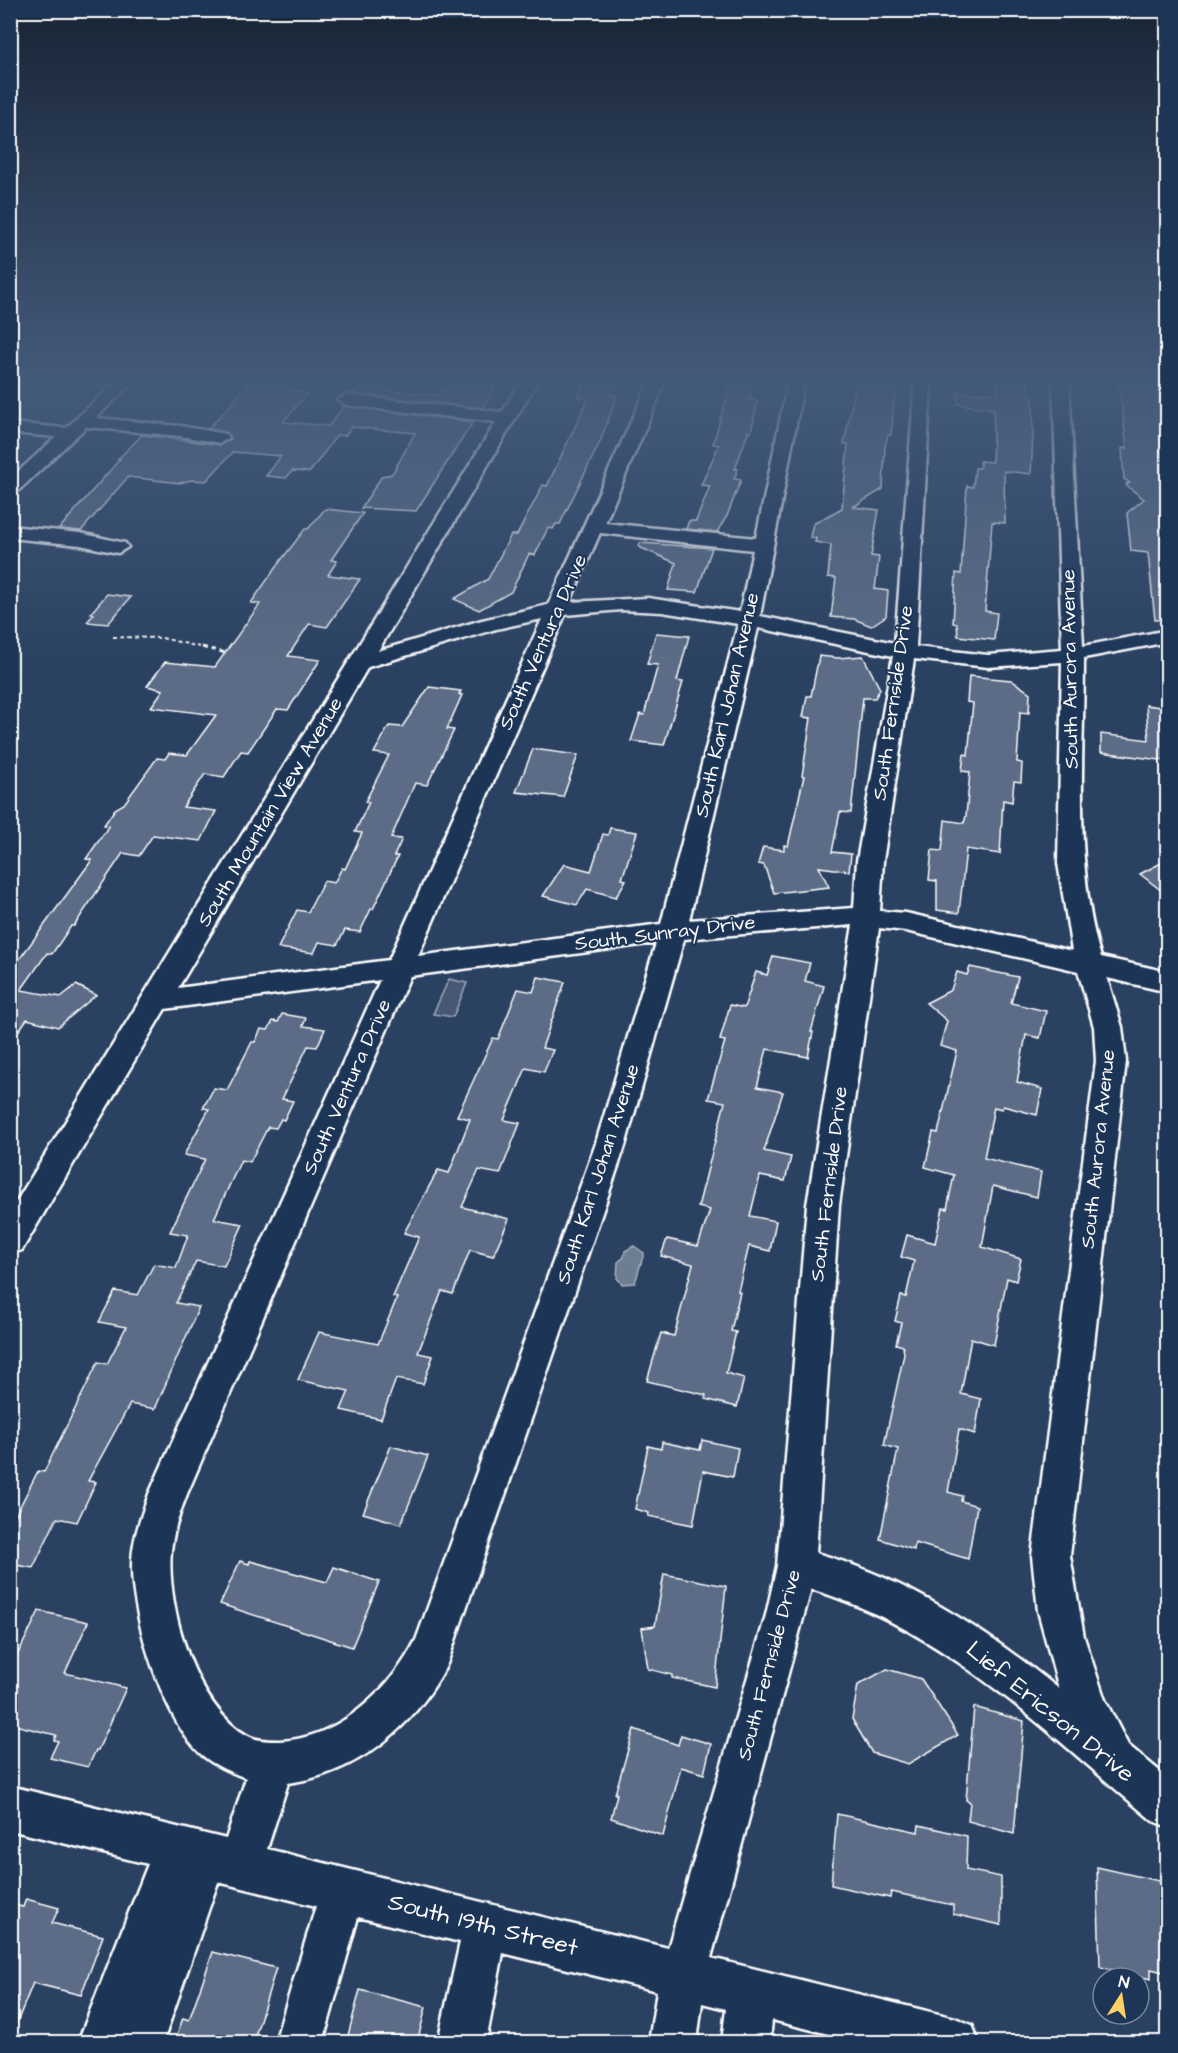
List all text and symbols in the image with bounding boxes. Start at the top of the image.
street label: South Ventura Drive [492,550,594,734]
street label: South Aurora Avenue [1054,569,1086,769]
street label: South Karl Johan Avenue [688,590,767,820]
street label: South Fernside Drive [865,604,921,802]
street label: South Mountain View Avenue [190,692,350,932]
street label: South Sunray Drive [573,908,757,959]
street label: South Ventura Drive [296,995,398,1179]
street label: South Aurora Avenue [1074,1048,1122,1250]
street label: South Karl Johan Avenue [549,1060,647,1288]
street label: South Fernside Drive [803,1085,855,1283]
street label: South Fernside Drive [730,1566,808,1763]
street label: Lief Ericson Drive [958,1633,1142,1791]
street label: South 19th Street [385,1885,582,1965]
north arrow [1091,1966,1151,2026]
text: N [1117,1971,1131,1994]

